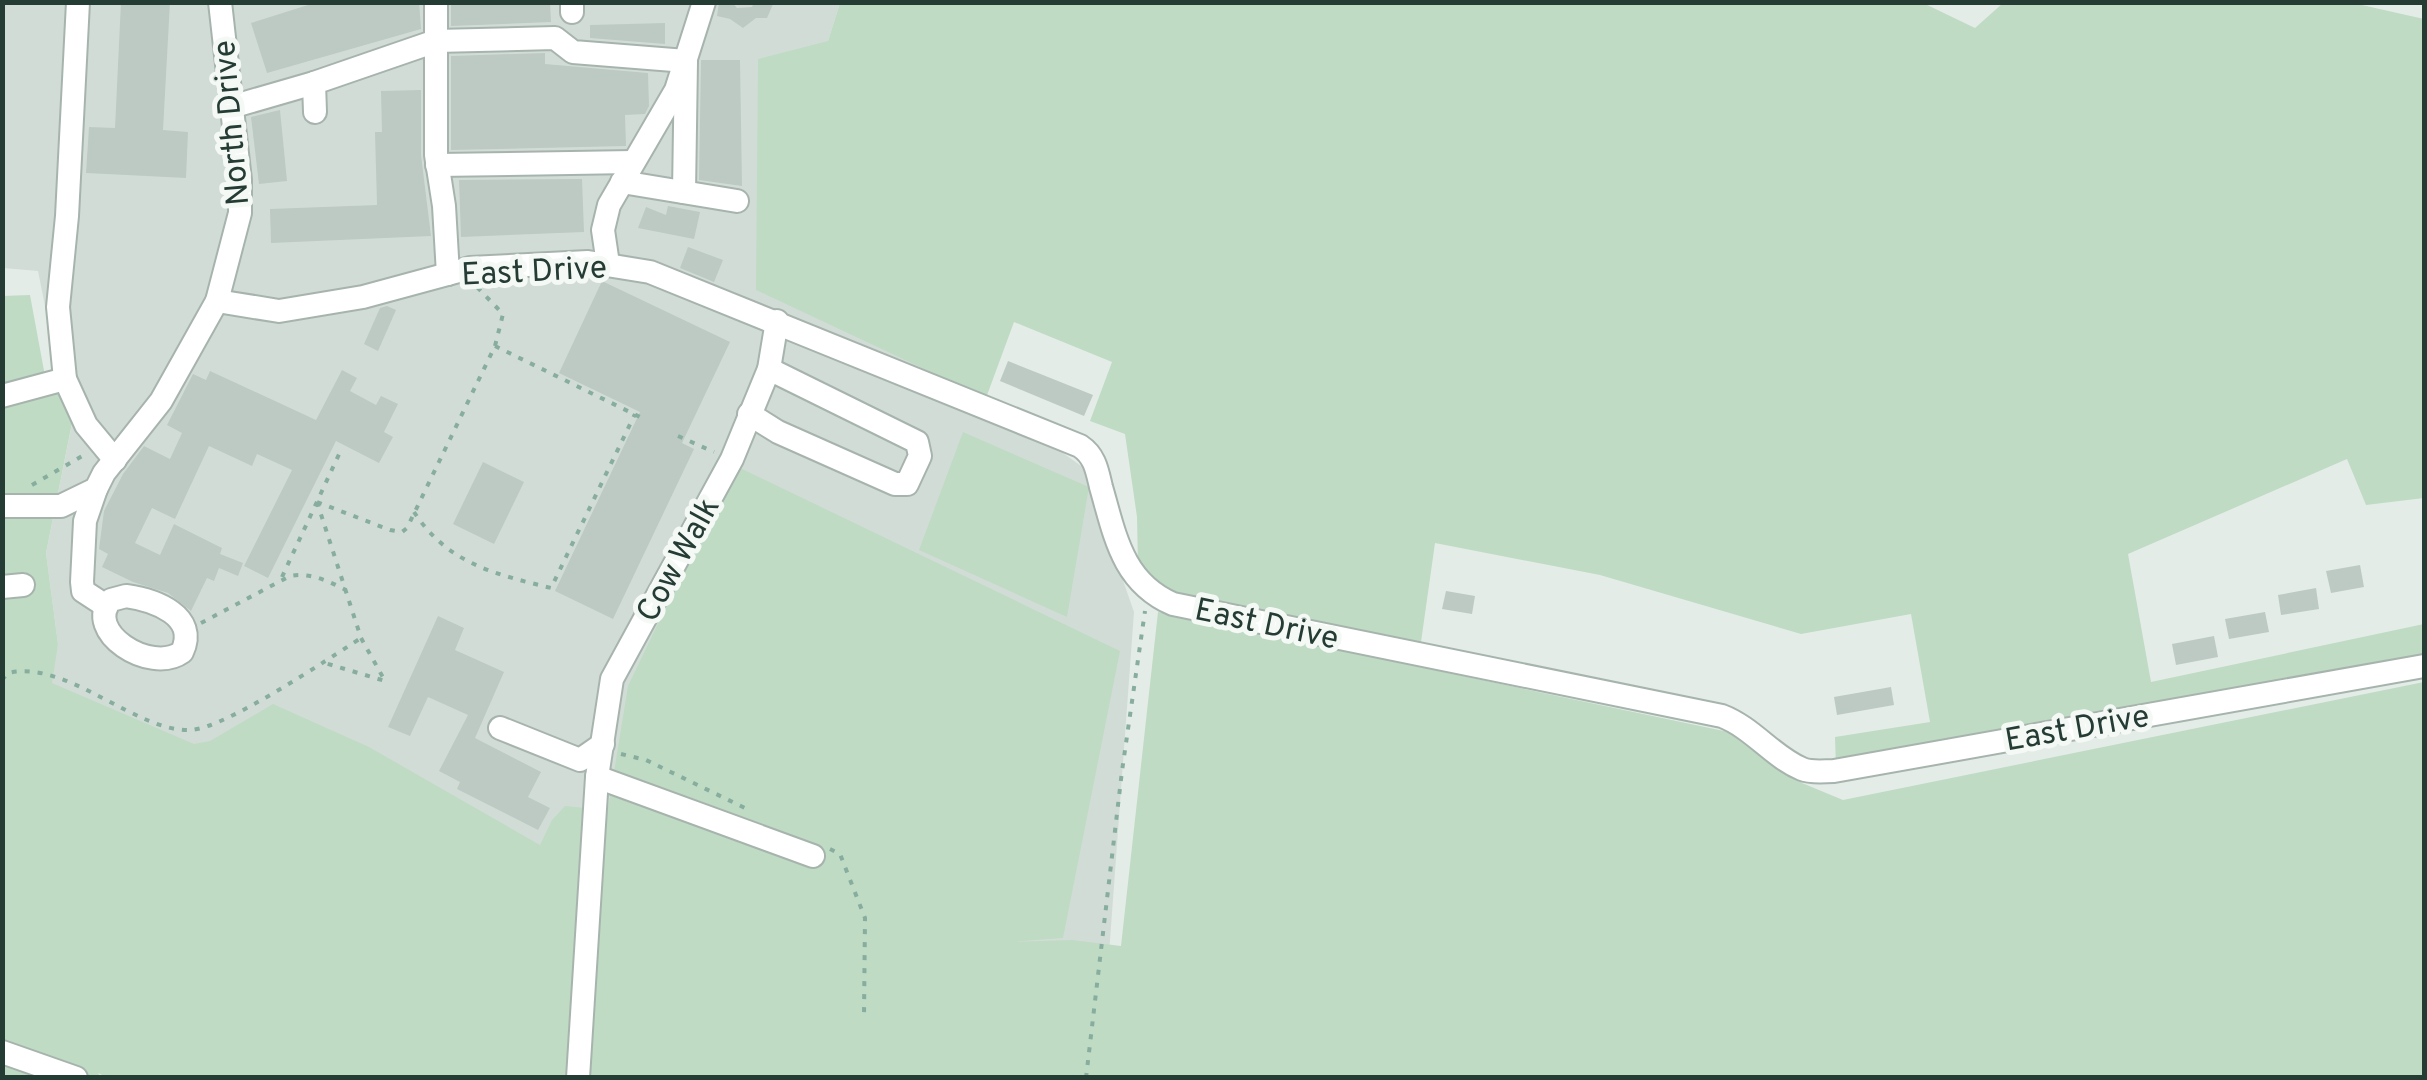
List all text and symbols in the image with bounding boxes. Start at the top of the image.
street label: North Drive [206,38,260,207]
street label: East Drive [460,249,608,297]
street label: Cow Walk [629,491,730,630]
street label: East Drive [1191,591,1342,661]
street label: East Drive [2002,698,2153,762]

